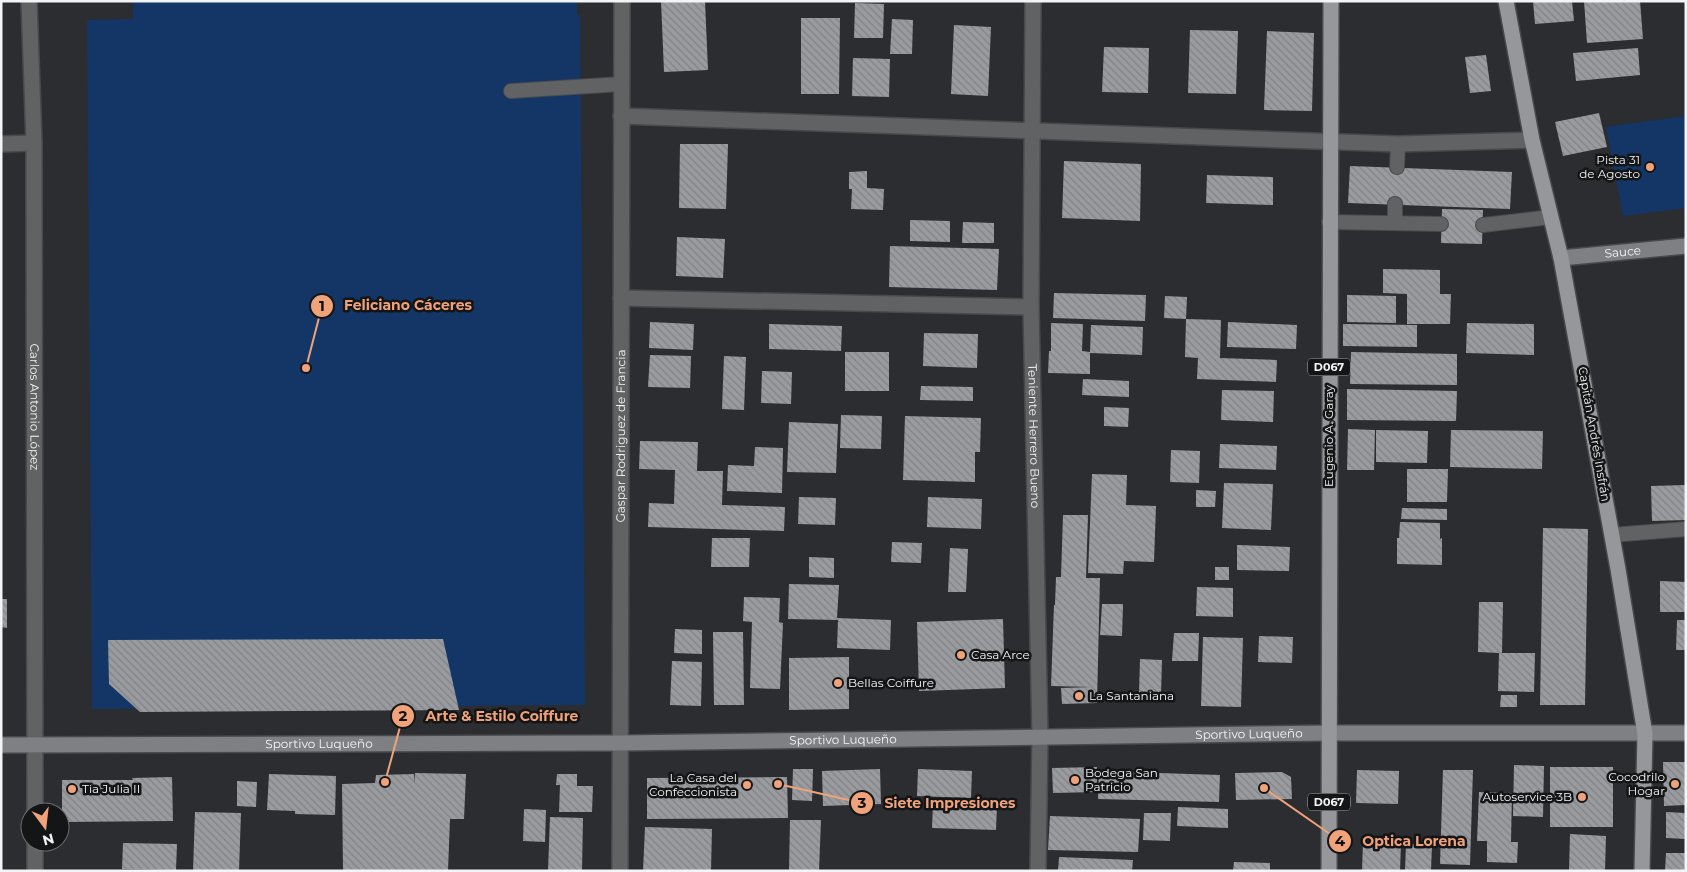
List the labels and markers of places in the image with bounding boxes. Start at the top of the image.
place label: Pista 31 de Agosto [1579,152,1640,181]
marker: Pista 31 de Agosto [1644,161,1656,173]
callout: Feliciano Cáceres [309,291,482,320]
place label: Casa Arce [971,647,1030,662]
marker: Casa Arce [955,649,967,661]
place label: Bellas Coiffure [848,675,934,690]
marker: Bellas Coiffure [832,677,844,689]
place label: La Santaniana [1089,688,1174,703]
marker: La Santaniana [1073,690,1085,702]
callout: Arte & Estilo Coiffure [390,702,588,731]
place label: Bodega San Patricio [1085,765,1158,794]
place label: Cocodrilo Hogar [1608,769,1665,798]
place label: La Casa del Confeccionista [649,770,737,799]
marker: Bodega San Patricio [1069,774,1081,786]
marker: Cocodrilo Hogar [1669,778,1681,790]
marker: La Casa del Confeccionista [741,779,753,791]
place label: Tia Julia II [82,781,140,796]
marker: Tia Julia II [66,783,78,795]
callout: Siete Impresiones [850,788,1026,817]
place label: Autoservice 3B [1483,789,1572,804]
marker: Autoservice 3B [1576,791,1588,803]
callout: Optica Lorena [1327,827,1476,856]

